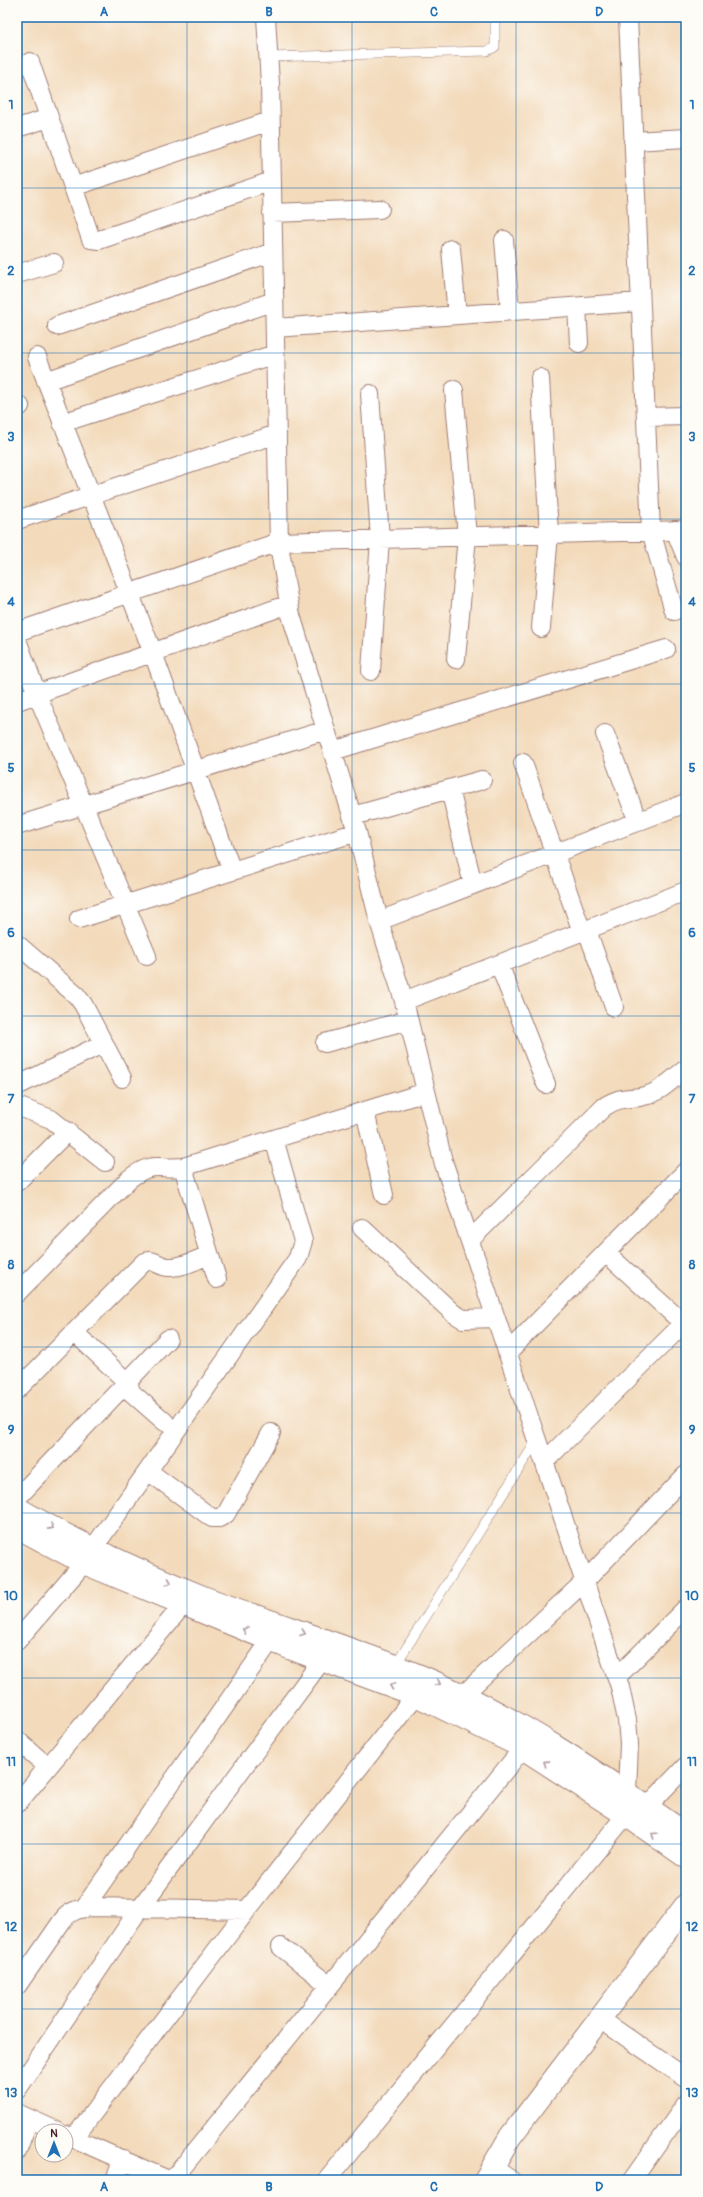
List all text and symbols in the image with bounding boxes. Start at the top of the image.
text: A [100,4,109,20]
text: B [265,4,273,20]
text: C [430,4,438,20]
text: D [595,4,603,20]
text: 1 [8,97,14,113]
text: 1 [689,97,695,113]
text: 2 [7,263,15,279]
text: 2 [688,263,696,279]
text: 3 [7,429,15,445]
text: 3 [688,429,696,445]
text: 4 [7,594,15,610]
text: 4 [688,594,696,610]
text: 5 [7,760,15,776]
text: 5 [688,760,696,776]
text: 6 [7,925,15,941]
text: 6 [688,925,696,941]
text: 7 [8,1091,15,1107]
text: 7 [689,1091,696,1107]
text: 8 [8,1257,15,1273]
text: 8 [689,1257,696,1273]
text: 9 [8,1422,15,1438]
text: 9 [689,1422,696,1438]
one-way arrow [47,1523,54,1530]
one-way arrow [164,1577,172,1585]
text: 10 [4,1588,18,1604]
text: 10 [685,1588,699,1604]
one-way arrow [241,1626,248,1634]
one-way arrow [299,1628,306,1637]
one-way arrow [434,1678,441,1686]
one-way arrow [389,1682,396,1690]
text: 11 [6,1754,16,1770]
text: 11 [687,1754,697,1770]
one-way arrow [543,1760,550,1768]
one-way arrow [651,1832,658,1840]
text: 12 [5,1919,17,1935]
text: 12 [686,1919,698,1935]
text: 13 [5,2085,17,2101]
text: 13 [686,2085,698,2101]
north arrow [34,2123,74,2163]
text: N [50,2127,58,2140]
text: A [100,2179,109,2195]
text: B [265,2179,273,2195]
text: C [430,2179,438,2195]
text: D [595,2179,603,2195]

